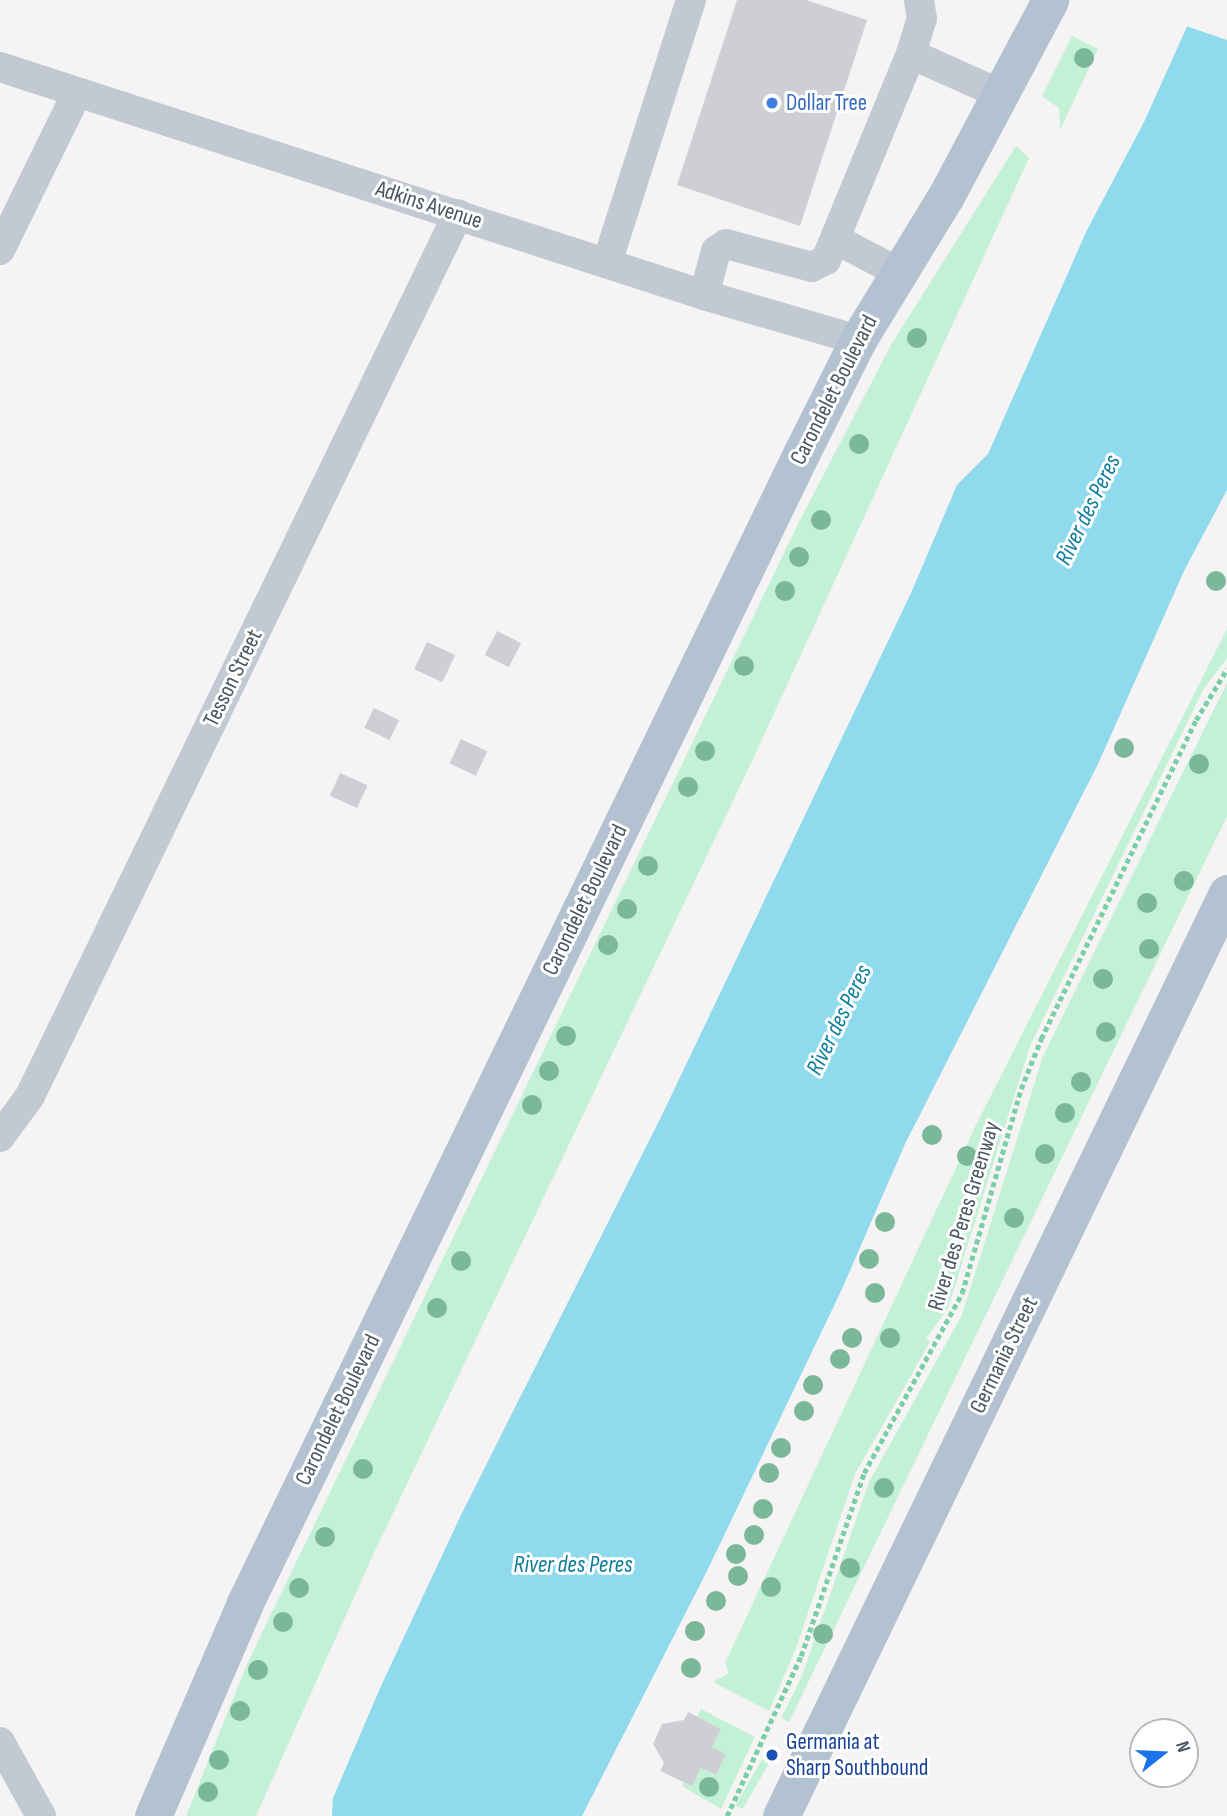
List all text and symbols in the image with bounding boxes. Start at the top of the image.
place label: Dollar Tree [786,89,867,117]
marker: Dollar Tree [764,95,780,111]
street label: Adkins Avenue [372,175,486,235]
street label: Carondelet Boulevard [784,311,884,469]
water label: River des Peres [1049,450,1127,570]
street label: Tesson Street [198,625,268,731]
street label: Carondelet Boulevard [537,820,633,980]
water label: River des Peres [800,960,878,1080]
street label: River des Peres Greenway [922,1118,1006,1314]
street label: Germania Street [964,1292,1044,1418]
street label: Carondelet Boulevard [290,1330,386,1490]
water label: River des Peres [514,1551,632,1579]
north arrow [1129,1718,1199,1788]
place label: Germania at Sharp Southbound [786,1728,928,1782]
text: N [1170,1739,1195,1755]
marker: Germania at Sharp Southbound [764,1747,780,1763]

